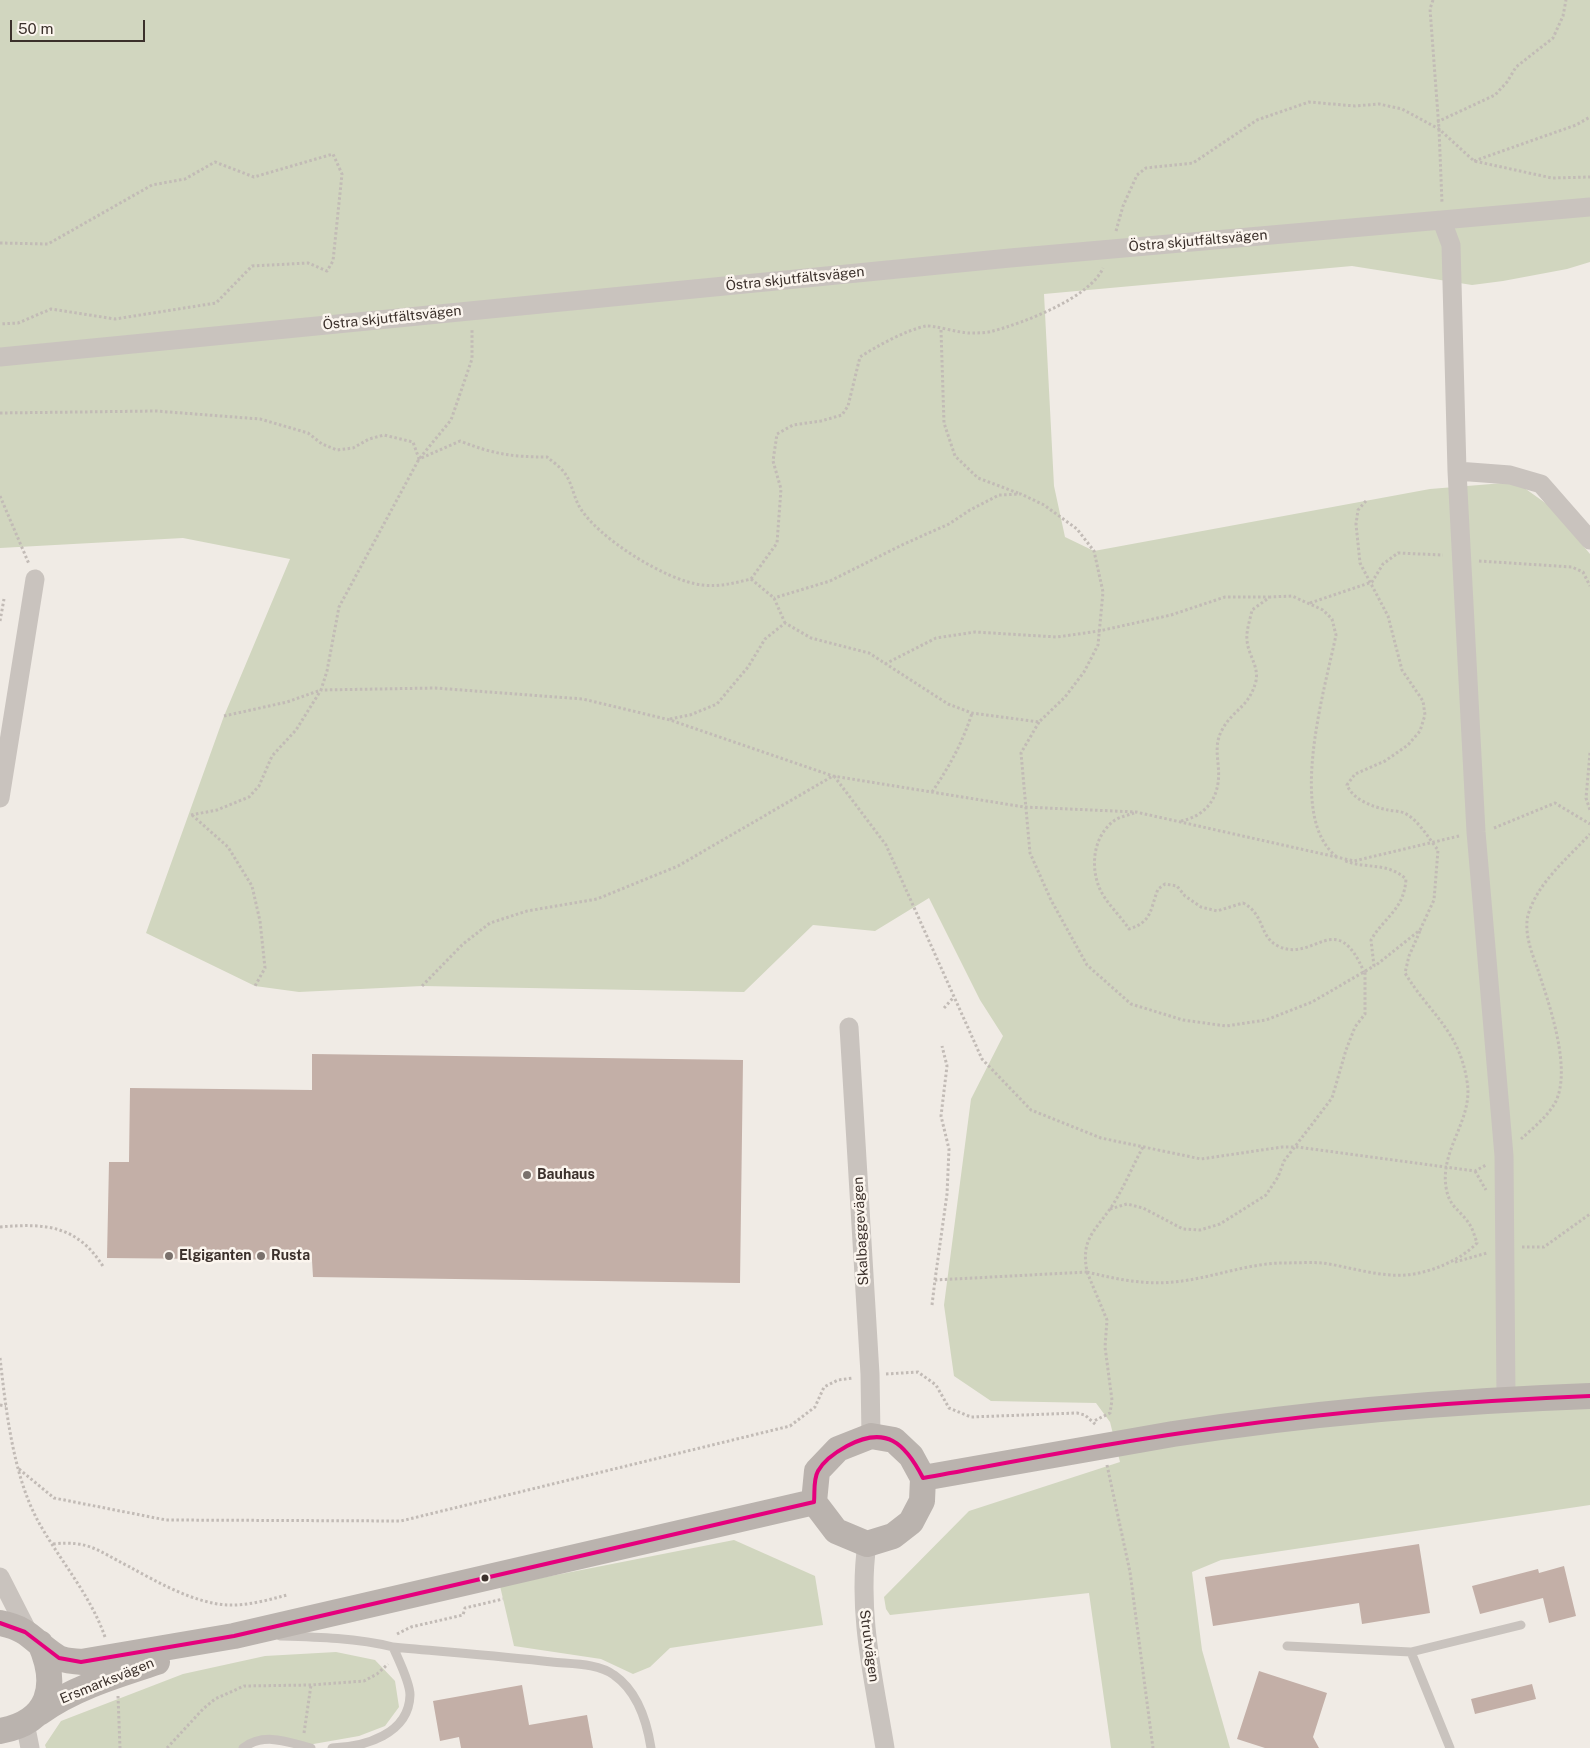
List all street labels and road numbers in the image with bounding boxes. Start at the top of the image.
street label: Östra skjutfältsvägen [1128,227,1268,255]
street label: Östra skjutfältsvägen [725,263,865,295]
street label: Östra skjutfältsvägen [322,302,462,334]
street label: Skalbaggevägen [850,1176,872,1286]
street label: Strutvägen [856,1609,882,1683]
street label: Ersmarksvägen [57,1654,157,1708]

